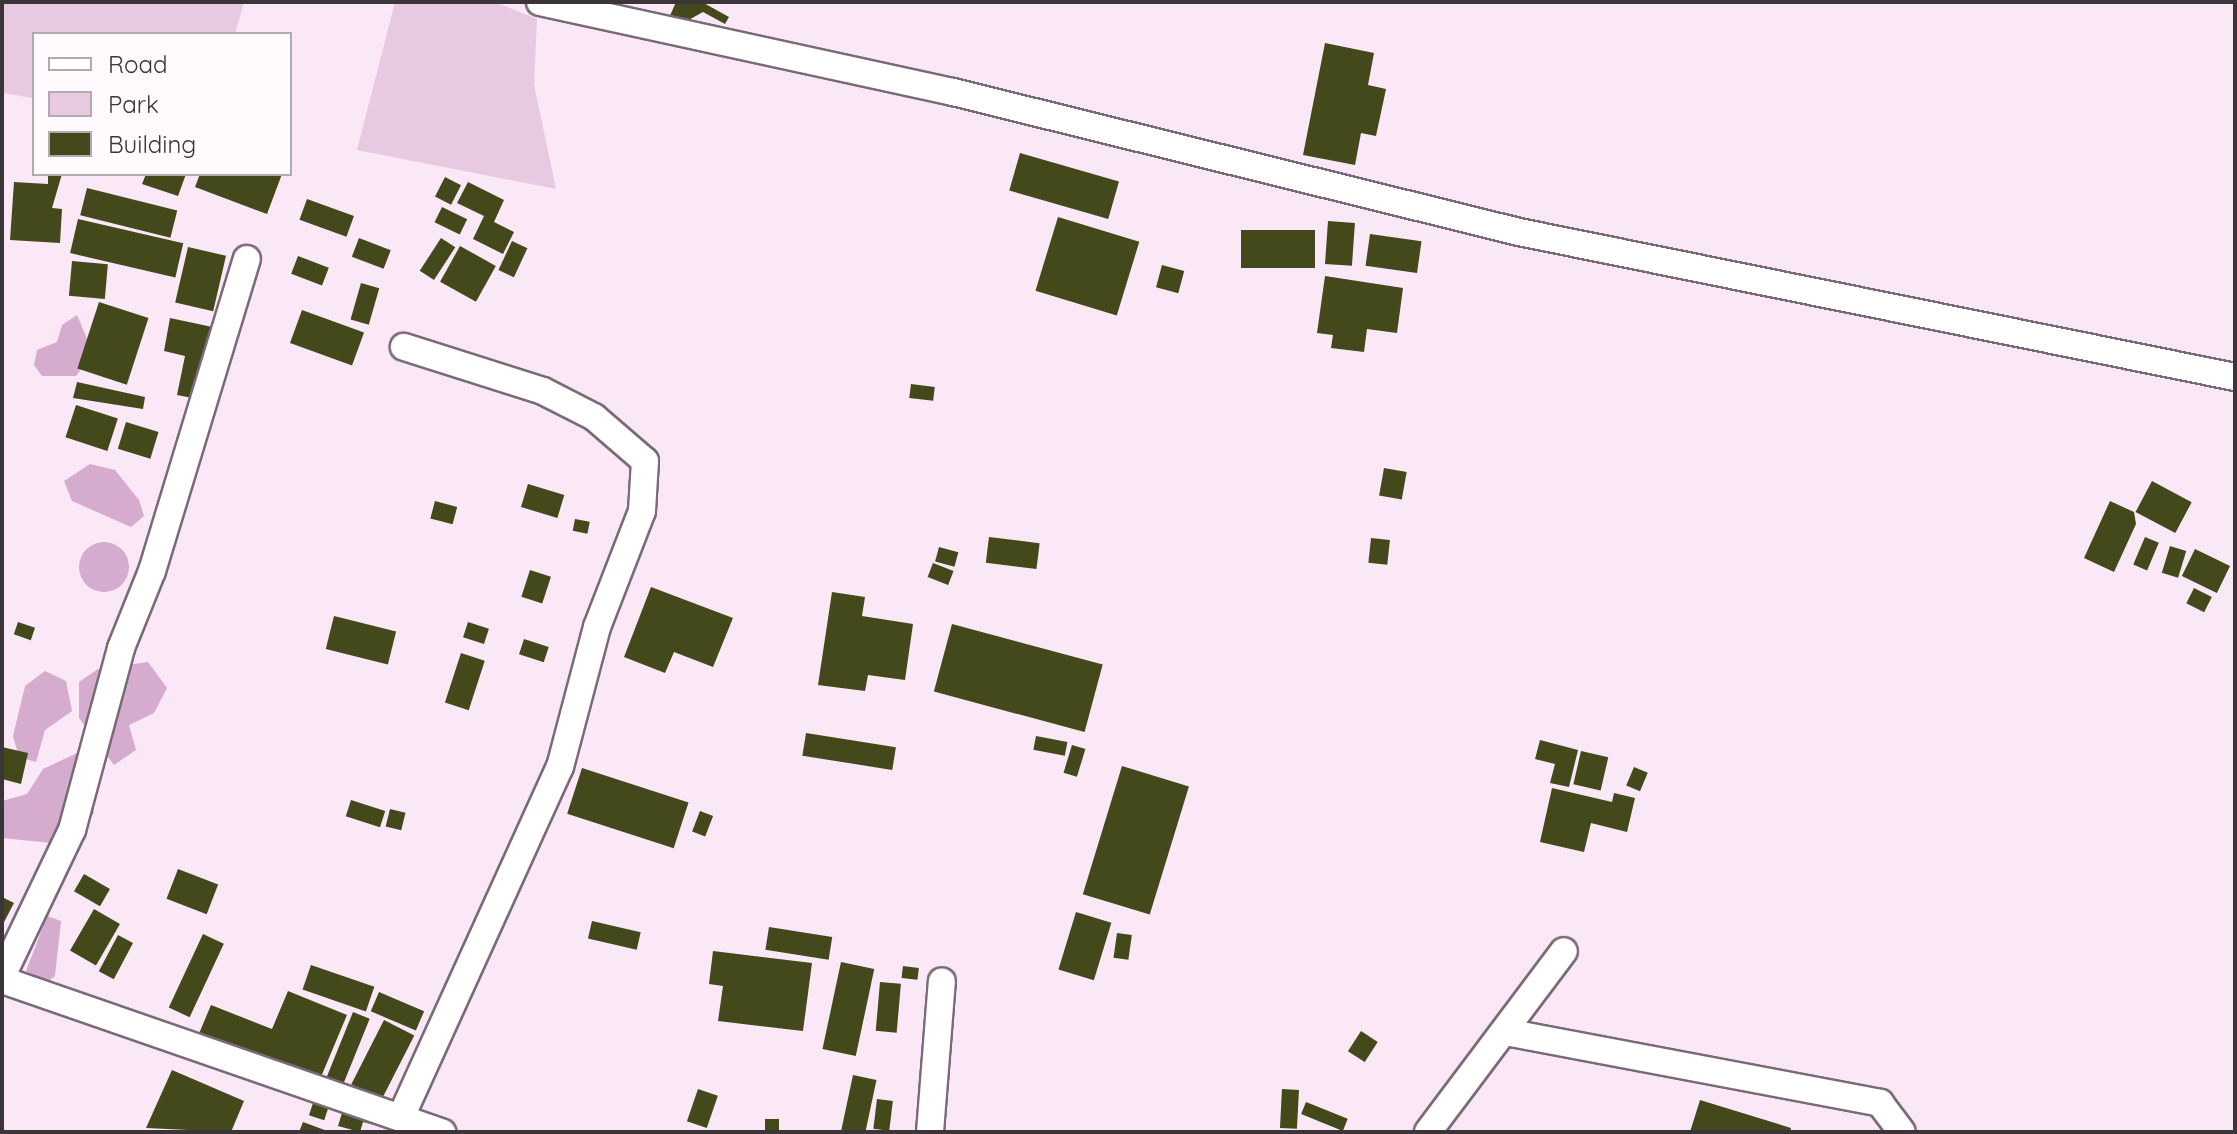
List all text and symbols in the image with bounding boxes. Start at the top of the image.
legend [32,32,292,176]
text: Road [108,49,168,79]
text: Park [108,89,159,119]
text: Building [108,129,196,159]

